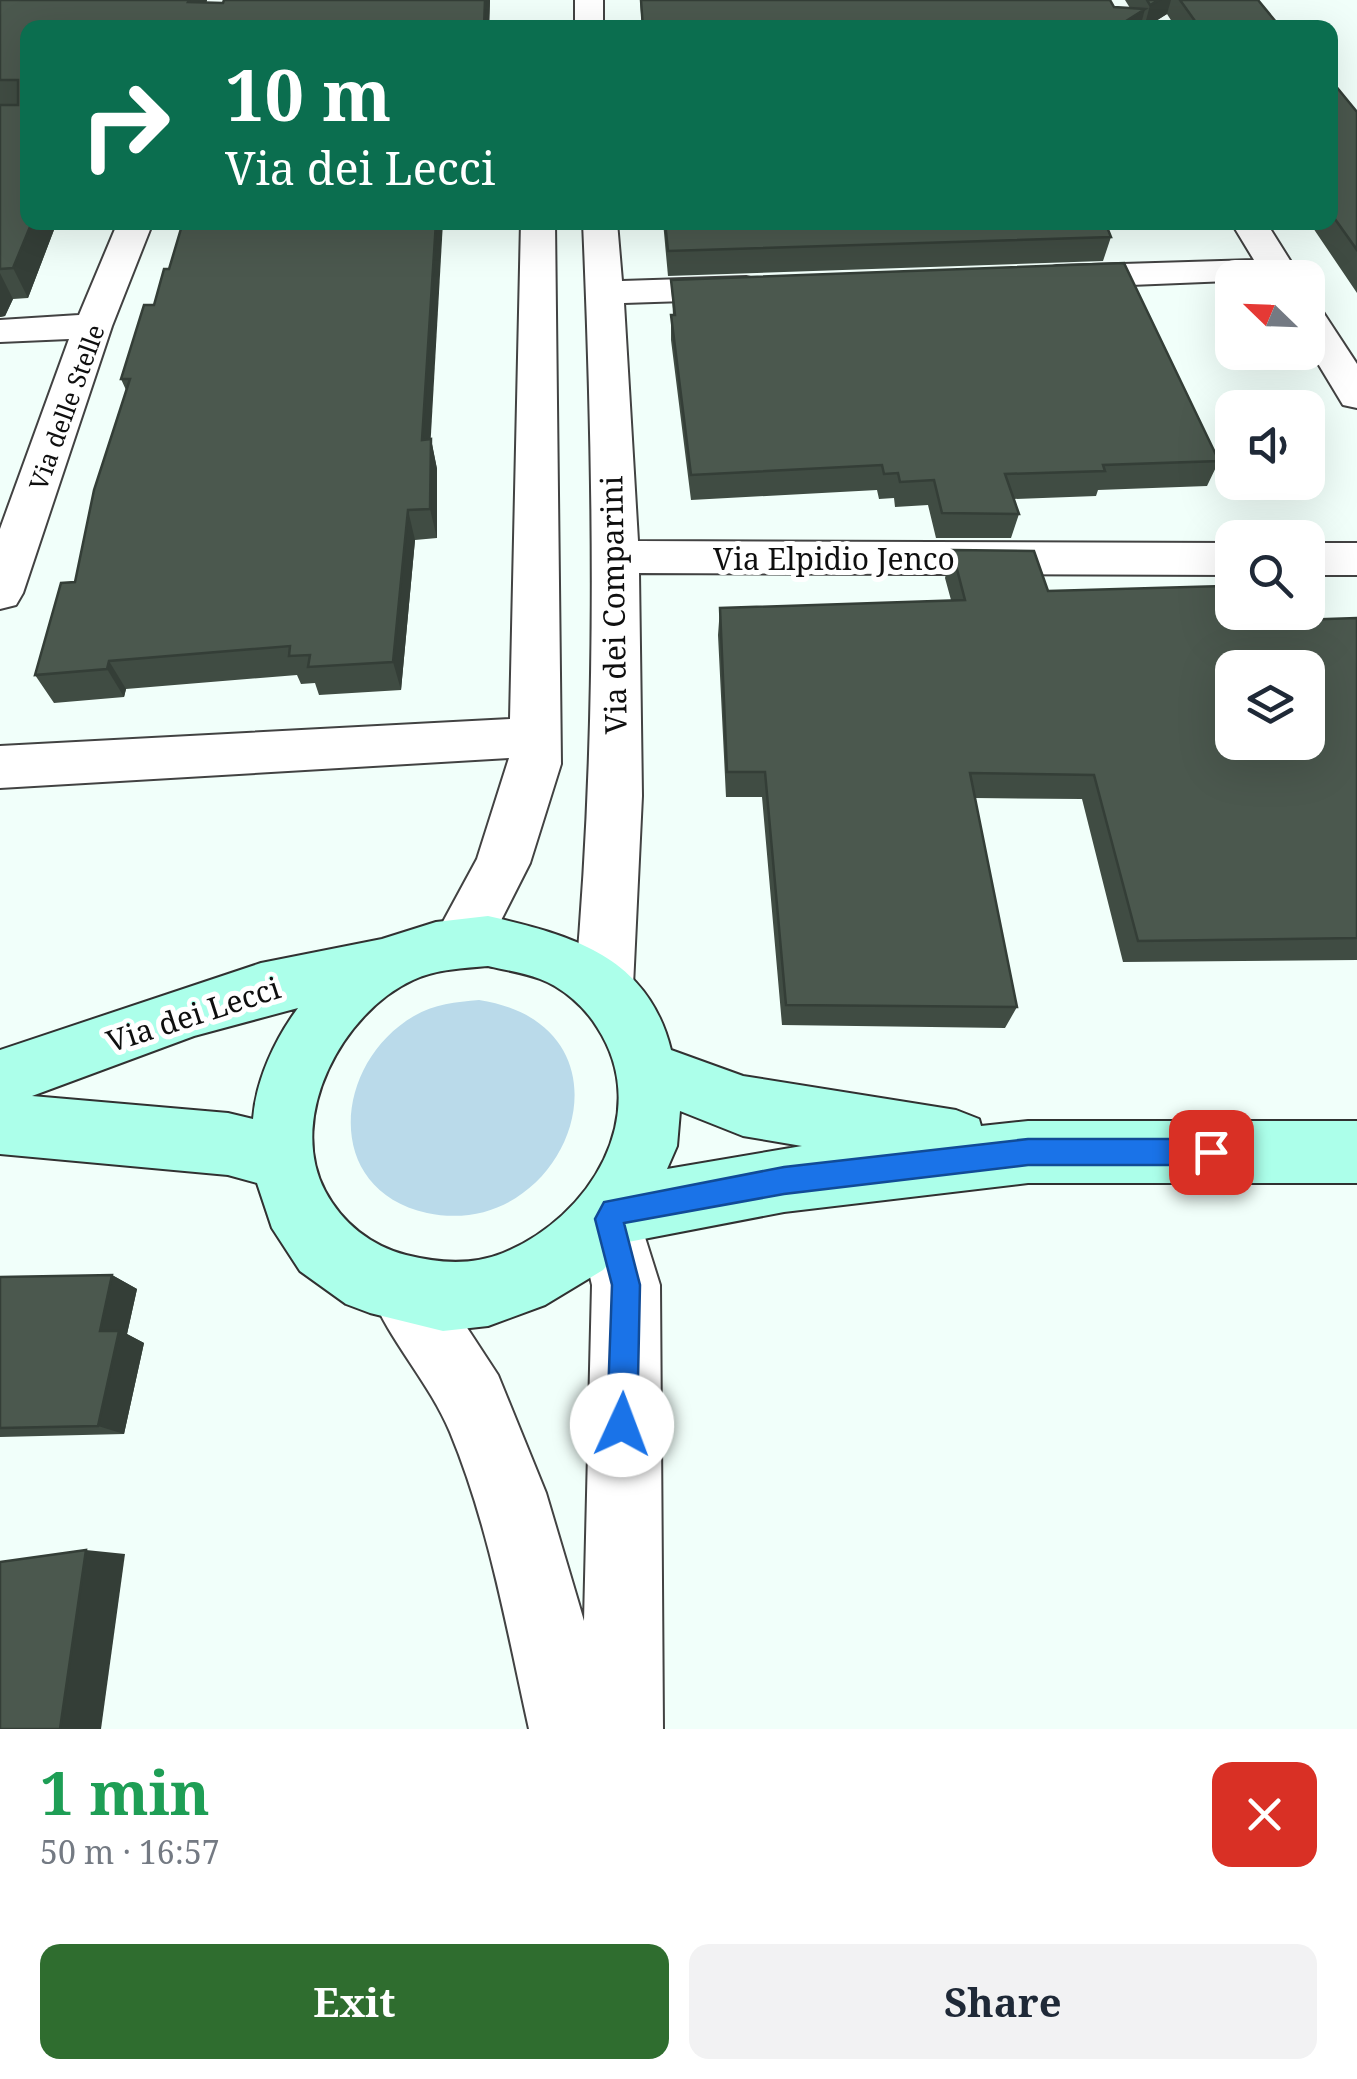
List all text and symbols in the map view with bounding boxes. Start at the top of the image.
text: 10 m [225,46,391,142]
icon: right [60,60,190,190]
text: Via dei Lecci [225,137,495,198]
north arrow [1215,260,1325,370]
map controls [1215,260,1325,760]
street label: Via delle Stelle [20,319,112,495]
button: sound [1215,390,1325,500]
street label: Via dei Comparini [590,475,636,735]
button: search [1215,520,1325,630]
street label: Via Elpidio Jenco [713,538,955,579]
button: layers [1215,650,1325,760]
street label: Via dei Lecci [101,967,285,1061]
pin [1169,1110,1254,1195]
icon: arrive [1184,1125,1239,1180]
position arrow [570,1373,674,1477]
text: 1 min [40,1751,210,1833]
button: close [1212,1762,1317,1867]
text: 50 m · 16:57 [40,1830,220,1873]
button: Exit [40,1944,669,2059]
button: Share [689,1944,1317,2059]

